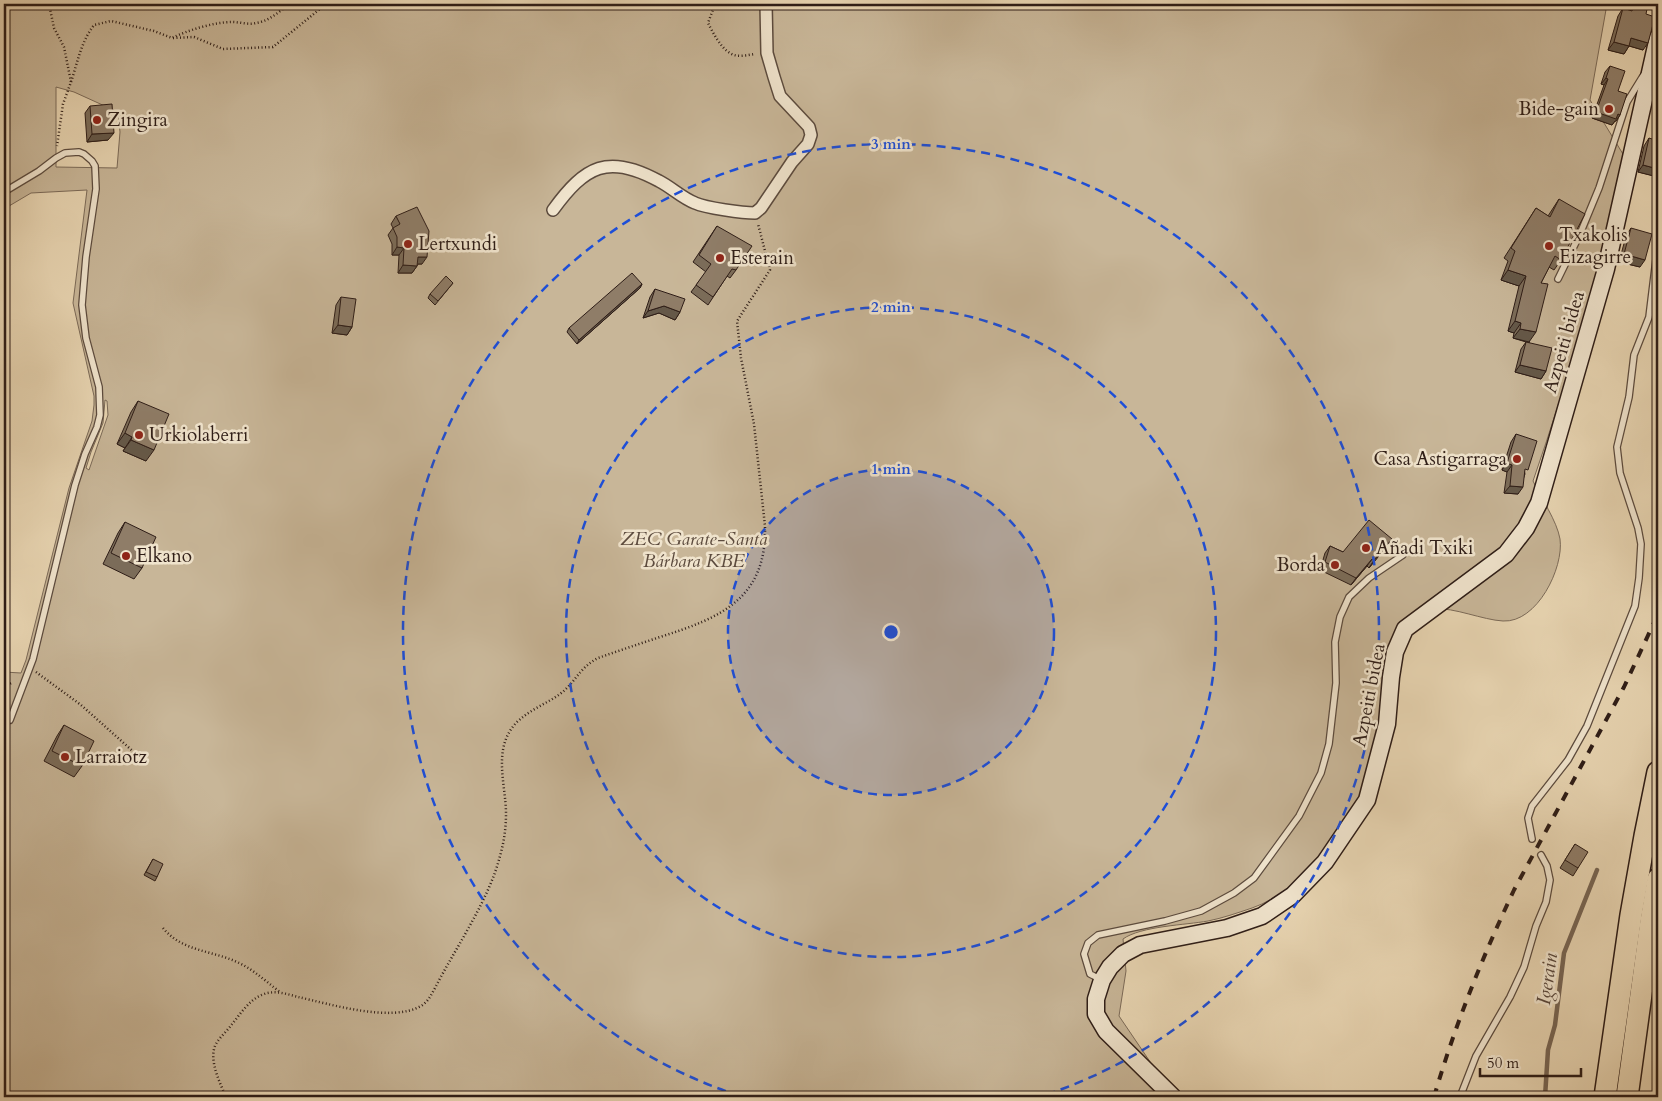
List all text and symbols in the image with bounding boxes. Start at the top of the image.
place label: Bide-gain [1519,96,1599,122]
marker: Bide-gain [1603,103,1615,115]
place label: Zingira [107,107,168,133]
marker: Zingira [91,114,103,126]
text: 3 min [871,134,911,154]
place label: Txakolis Eizagirre [1559,222,1631,270]
place label: Lertxundi [418,231,497,257]
marker: Lertxundi [402,238,414,250]
marker: Txakolis Eizagirre [1543,240,1555,252]
place label: Esterain [730,245,794,271]
marker: Esterain [714,252,726,264]
street label: Azpeiti bidea [1537,288,1591,396]
text: 2 min [871,297,911,317]
place label: Urkiolaberri [149,422,248,448]
marker: Urkiolaberri [133,429,145,441]
place label: Casa Astigarraga [1374,446,1507,472]
marker: Casa Astigarraga [1511,453,1523,465]
text: 1 min [871,459,911,479]
park label: ZEC Garate-Santa Bárbara KBE [621,526,768,574]
place label: Añadi Txiki [1376,535,1473,561]
marker: Añadi Txiki [1360,542,1372,554]
place label: Elkano [136,543,192,569]
marker: Elkano [120,550,132,562]
place label: Borda [1277,552,1325,578]
marker: Borda [1329,559,1341,571]
centre of rings [882,623,900,641]
street label: Azpeiti bidea [1346,641,1392,749]
place label: Larraiotz [75,744,147,770]
marker: Larraiotz [59,751,71,763]
water label: Igerain [1530,951,1564,1007]
scale bar [1480,1046,1581,1078]
text: 50 m [1487,1053,1519,1073]

